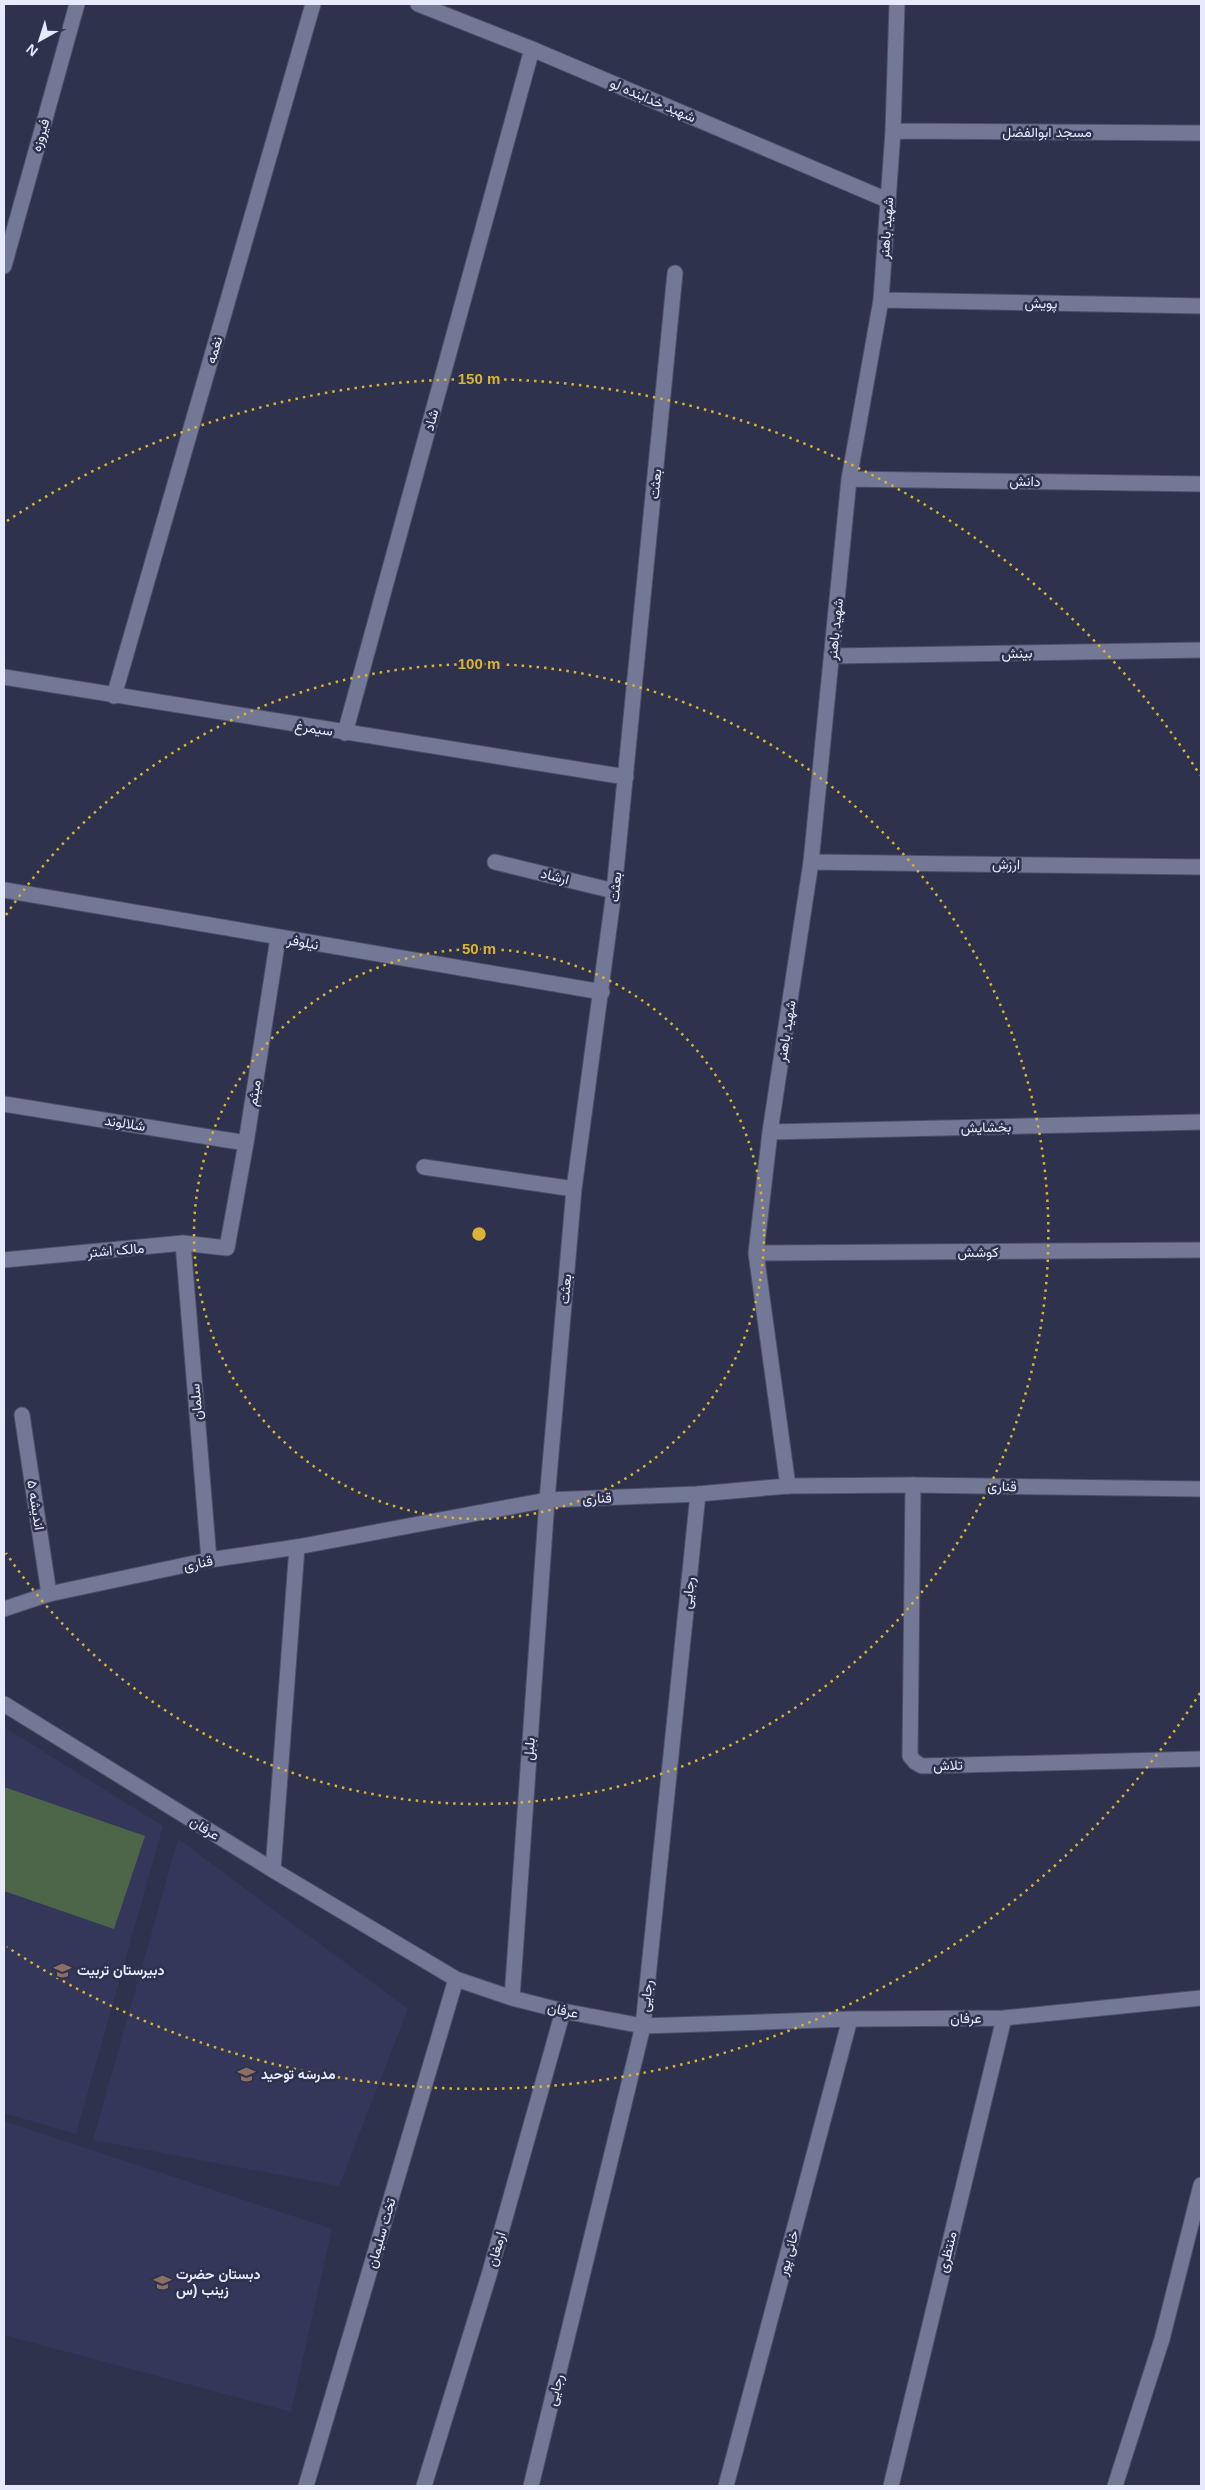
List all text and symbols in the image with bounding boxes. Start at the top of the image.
north arrow [15,15,65,65]
text: N [23,41,41,60]
street label: شهید خدابنده لو [607,75,698,126]
street label: فیروزه [28,117,53,154]
street label: مسجد ابوالفضل [1002,124,1092,141]
street label: شهید باهنر [876,196,897,261]
street label: پویش [1024,295,1058,313]
street label: نغمه [203,335,225,365]
text: 150 m [458,370,500,387]
street label: شاد [421,408,441,432]
street label: بعثت [645,468,666,500]
street label: دانش [1009,473,1041,490]
street label: شهید باهنر [824,597,847,662]
street label: بینش [1001,645,1033,662]
text: 100 m [458,655,500,672]
street label: سیمرغ [293,717,334,742]
street label: ارزش [992,856,1020,873]
street label: ارشاد [539,865,571,888]
street label: بعثت [605,871,626,903]
street label: نیلوفر [285,931,320,954]
text: 50 m [462,940,496,957]
street label: شهید باهنر [773,999,800,1064]
street label: میثم [244,1079,265,1107]
street label: شلالوند [103,1112,147,1135]
street label: بخشایش [960,1119,1012,1136]
centre of rings [470,1225,488,1243]
street label: مالک اشتر [86,1240,145,1262]
street label: کوشش [958,1244,998,1261]
street label: بعثت [556,1273,575,1305]
street label: سلمان [186,1383,207,1421]
street label: قناری [987,1478,1017,1495]
street label: اندیشه ۵ [24,1479,48,1531]
street label: قناری [582,1489,612,1508]
street label: قناری [182,1552,214,1575]
street label: رجایی [678,1576,699,1610]
street label: بلبل [520,1737,539,1761]
street label: تلاش [933,1757,963,1774]
street label: عرفان [187,1813,223,1844]
school or university icon: دبیرستان تربیت [53,1960,73,1980]
place label: دبیرستان تربیت [77,1962,164,1979]
street label: رجایی [636,1979,657,2013]
street label: عرفان [546,1999,580,2022]
street label: عرفان [950,2010,982,2027]
school or university icon: مدرسه توحید [237,2064,257,2084]
place label: مدرسه توحید [261,2066,336,2083]
street label: تخت سلیمان [363,2196,400,2270]
street label: خانی پور [774,2229,804,2279]
street label: ارمغان [483,2230,510,2269]
street label: منتظری [934,2230,961,2275]
place label: دبستان حضرت زینب (س [176,2266,260,2299]
school or university icon: دبستان حضرت زینب (س [152,2272,172,2292]
street label: رجایی [543,2372,568,2408]

